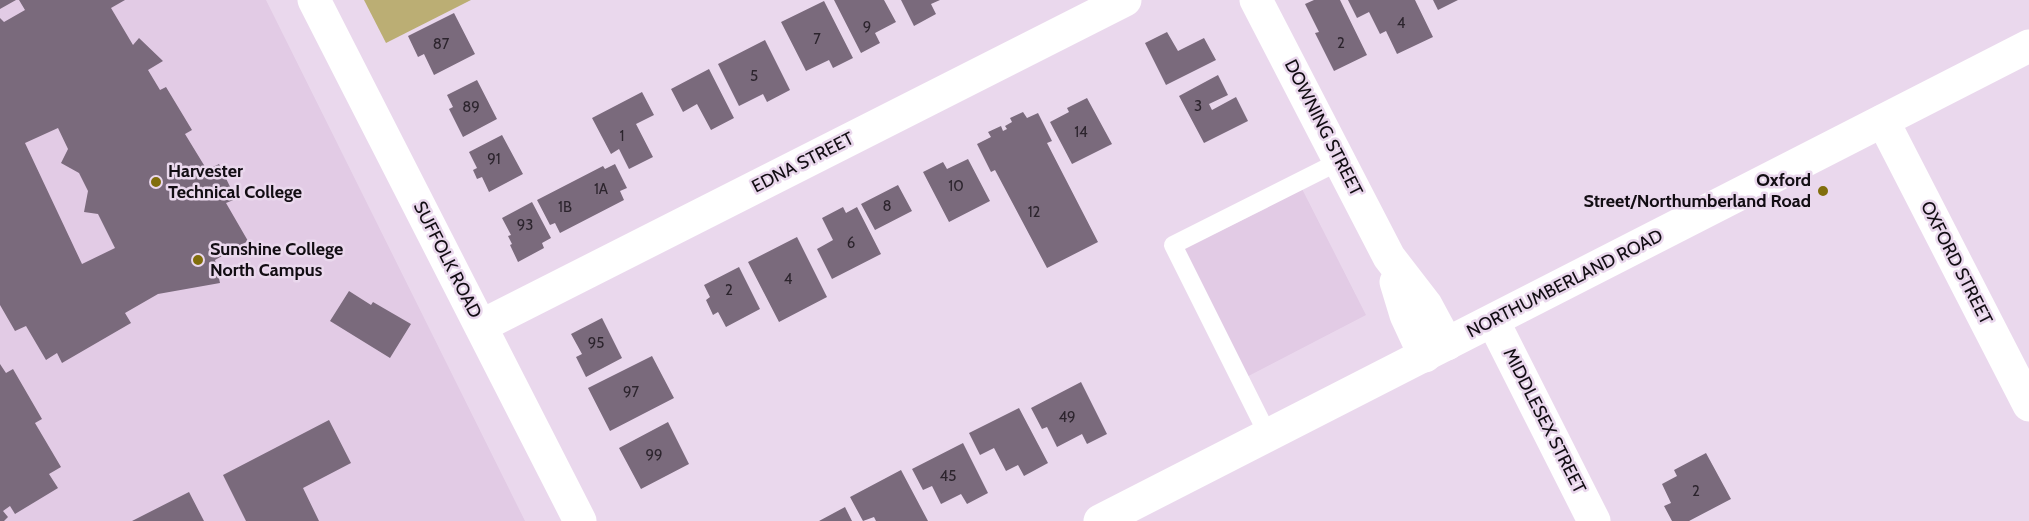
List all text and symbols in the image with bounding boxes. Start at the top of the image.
house number: 4 [1397,15,1405,33]
house number: 9 [863,19,871,37]
house number: 7 [813,31,821,49]
house number: 2 [1337,35,1345,53]
house number: 87 [433,36,449,54]
street label: DOWNING STREET [1279,56,1367,200]
house number: 5 [750,68,758,86]
house number: 3 [1194,98,1202,116]
house number: 89 [462,99,480,117]
house number: 14 [1074,124,1088,142]
house number: 1 [620,128,624,146]
street label: EDNA STREET [748,128,858,198]
house number: 91 [487,151,501,169]
place label: Harvester Technical College [168,161,302,204]
place label: Oxford Street/Northumberland Road [1583,170,1811,213]
marker: Harvester Technical College [149,175,163,189]
house number: 10 [948,178,964,196]
house number: 1A [594,181,608,199]
marker: Oxford Street/Northumberland Road [1816,184,1830,198]
street label: SUFFOLK ROAD [408,198,486,322]
house number: 8 [882,198,892,216]
street label: OXFORD STREET [1916,198,1996,328]
house number: 1B [558,199,572,217]
house number: 12 [1028,204,1040,222]
house number: 93 [517,217,533,235]
street label: NORTHUMBERLAND ROAD [1463,225,1667,343]
house number: 6 [847,235,855,253]
place label: Sunshine College North Campus [210,239,343,282]
marker: Sunshine College North Campus [191,253,205,267]
house number: 4 [784,271,792,289]
house number: 2 [725,282,733,300]
house number: 95 [588,335,604,353]
street label: MIDDLESEX STREET [1498,345,1590,497]
house number: 97 [623,384,639,402]
house number: 49 [1058,409,1076,427]
house number: 99 [645,447,663,465]
house number: 45 [940,468,956,486]
house number: 2 [1692,483,1700,501]

